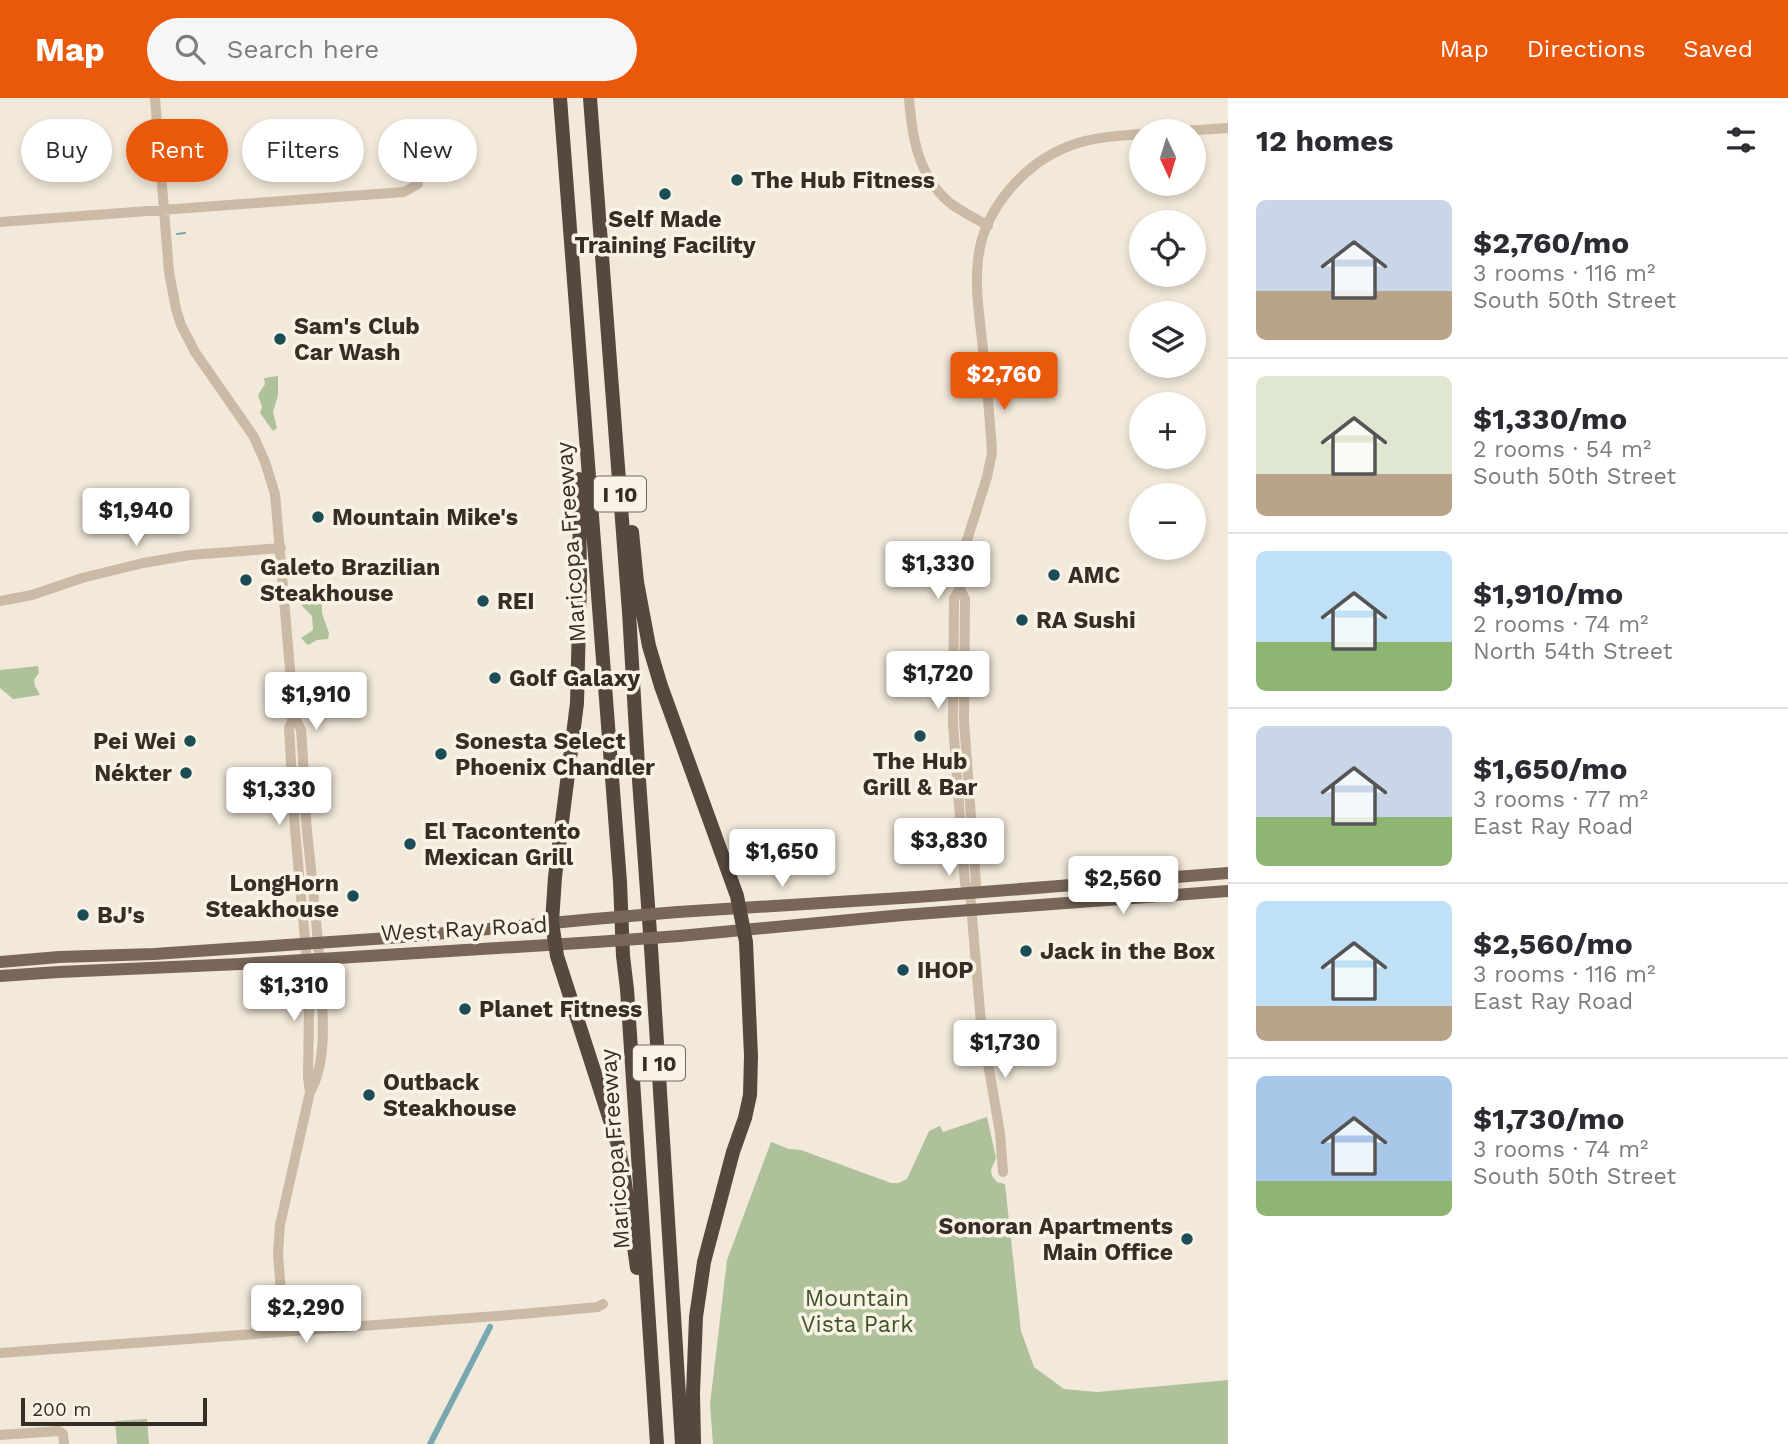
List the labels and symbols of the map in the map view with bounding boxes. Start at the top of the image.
north arrow [1129,119,1206,196]
place label: The Hub Fitness [751,167,935,194]
marker: The Hub Fitness [729,172,745,188]
marker: Self Made Training Facility [657,186,673,202]
place label: Self Made Training Facility [574,206,756,259]
place label: Sam's Club Car Wash [294,313,420,366]
marker: Sam's Club Car Wash [272,331,288,347]
pin: $2,760 [947,352,1061,412]
street label: Maricopa Freeway [551,441,591,643]
road number: I 10 [594,476,646,512]
pin: $1,940 [79,489,193,548]
place label: Mountain Mike's [332,504,518,531]
marker: Mountain Mike's [310,509,326,525]
pin: $1,330 [881,542,995,601]
place label: Galeto Brazilian Steakhouse [260,554,440,607]
place label: AMC [1068,562,1121,589]
marker: AMC [1046,567,1062,583]
marker: Galeto Brazilian Steakhouse [238,572,254,588]
place label: REI [497,588,535,615]
marker: REI [475,593,491,609]
place label: RA Sushi [1036,607,1136,634]
marker: RA Sushi [1014,612,1030,628]
pin: $1,720 [881,652,995,711]
place label: Golf Galaxy [509,665,640,692]
marker: Golf Galaxy [487,670,503,686]
pin: $1,910 [259,672,373,732]
place label: Pei Wei [93,728,176,755]
place label: Sonesta Select Phoenix Chandler [455,728,655,781]
marker: The Hub Grill & Bar [912,728,928,744]
marker: Pei Wei [182,733,198,749]
marker: Sonesta Select Phoenix Chandler [433,746,449,762]
place label: The Hub Grill & Bar [863,748,978,801]
place label: Nékter [94,760,172,787]
marker: Nékter [178,765,194,781]
pin: $1,330 [222,768,336,827]
place label: El Tacontento Mexican Grill [424,818,581,871]
pin: $3,830 [892,818,1006,878]
pin: $1,650 [725,830,839,889]
marker: El Tacontento Mexican Grill [402,836,418,852]
pin: $2,560 [1066,856,1180,916]
place label: LongHorn Steakhouse [205,870,339,923]
marker: LongHorn Steakhouse [345,888,361,904]
place label: BJ's [97,902,145,929]
marker: BJ's [75,907,91,923]
street label: West Ray Road [380,911,548,947]
place label: Jack in the Box [1040,938,1216,965]
marker: Jack in the Box [1018,943,1034,959]
place label: IHOP [917,957,974,984]
marker: IHOP [895,962,911,978]
pin: $1,310 [237,964,351,1023]
place label: Planet Fitness [479,996,642,1023]
marker: Planet Fitness [457,1001,473,1017]
pin: $1,730 [948,1020,1062,1080]
road number: I 10 [633,1046,685,1080]
street label: Maricopa Freeway [595,1048,635,1250]
place label: Outback Steakhouse [383,1069,517,1122]
marker: Outback Steakhouse [361,1087,377,1103]
place label: Sonoran Apartments Main Office [939,1213,1173,1266]
marker: Sonoran Apartments Main Office [1179,1231,1195,1247]
park label: Mountain Vista Park [801,1285,913,1338]
pin: $2,290 [249,1286,363,1345]
scale bar [21,1395,206,1427]

